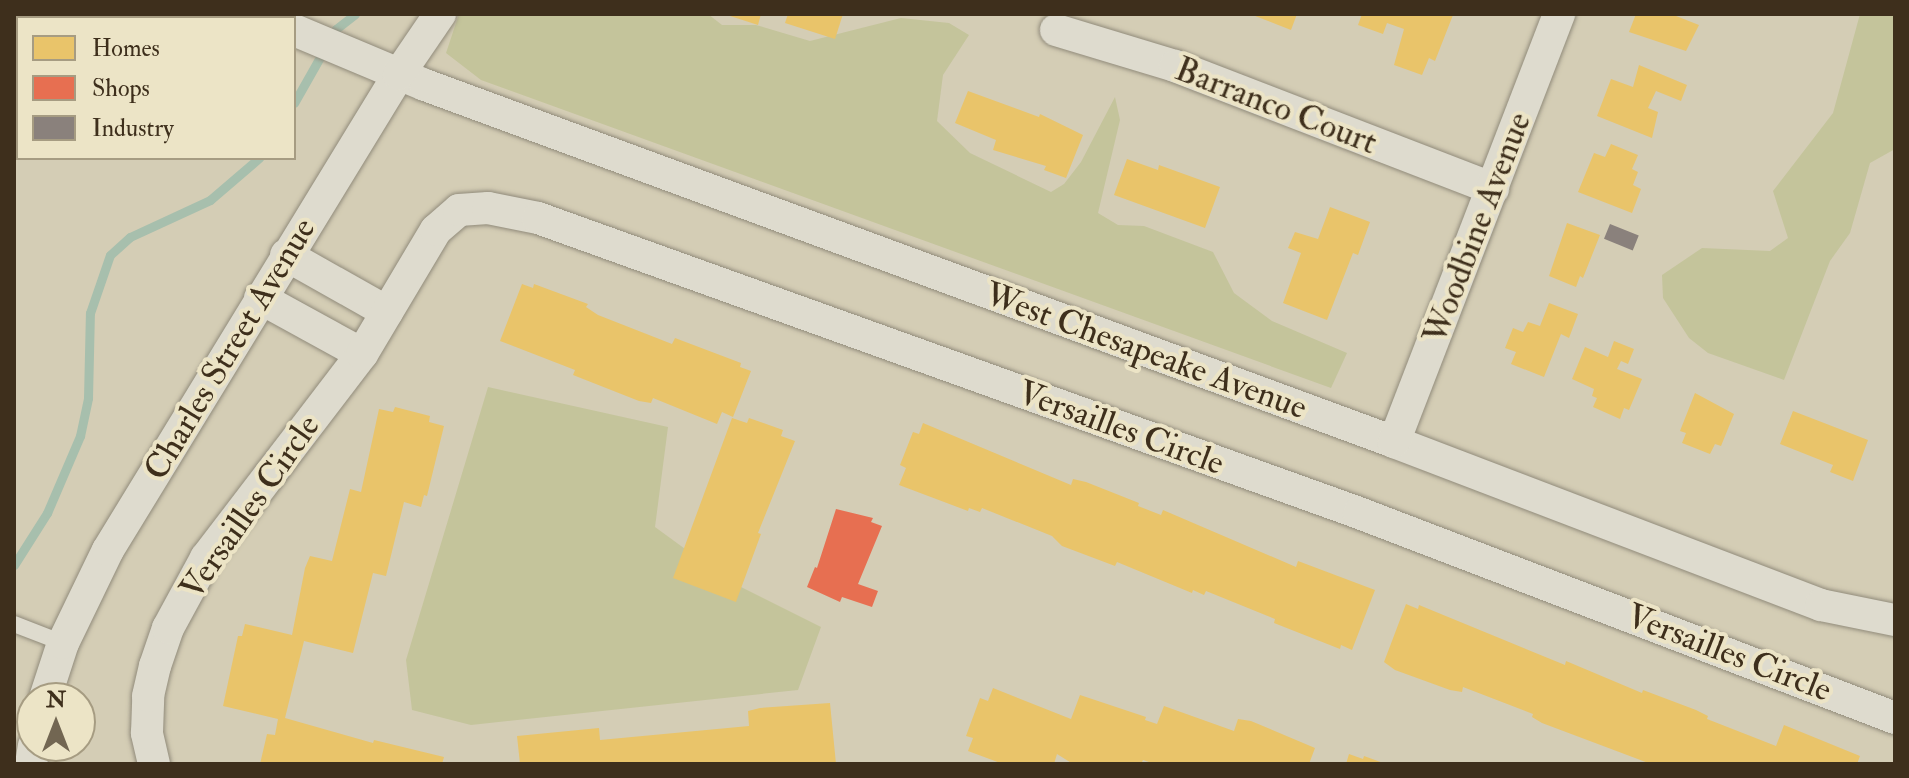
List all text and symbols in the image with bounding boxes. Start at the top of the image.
legend [16,16,296,160]
text: Homes [92,33,160,64]
street label: Barranco Court [1169,49,1383,163]
text: Shops [92,73,150,104]
street label: Woodbine Avenue [1414,107,1540,349]
text: Industry [92,113,174,144]
street label: Charles Street Avenue [136,211,324,487]
street label: West Chesapeake Avenue [980,274,1312,428]
street label: Versailles Circle [1013,372,1229,484]
street label: Versailles Circle [171,407,329,607]
street label: Versailles Circle [1621,595,1837,711]
north arrow [16,682,96,762]
text: N [46,686,66,714]

